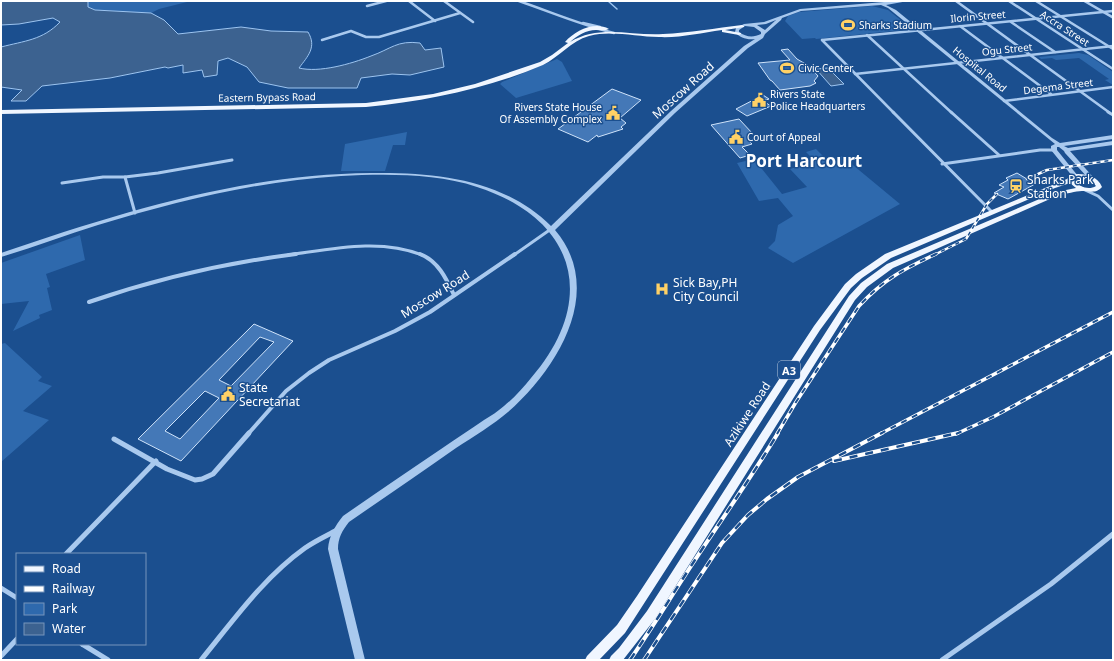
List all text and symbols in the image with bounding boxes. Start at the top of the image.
street label: Ilorin Street [950,7,1007,25]
street label: Accra Street [1038,7,1093,49]
sports icon: Sharks Stadium [840,17,856,33]
place label: Sharks Stadium [859,18,932,32]
street label: Ogu Street [981,39,1033,59]
street label: Hospital Road [950,43,1010,95]
street label: Moscow Road [648,58,718,122]
sports icon: Civic Center [779,60,795,76]
place label: Civic Center [798,61,853,75]
street label: Degema Street [1022,75,1094,97]
place label: Rivers State Police Headquarters [770,87,866,113]
street label: Eastern Bypass Road [218,89,316,105]
public building icon: Rivers State Police Headquarters [751,92,767,108]
place label: Rivers State House Of Assembly Complex [500,100,603,126]
public building icon: Rivers State House Of Assembly Complex [605,105,621,121]
public building icon: Court of Appeal [728,129,744,145]
place label: Court of Appeal [747,130,821,144]
district label: Port Harcourt [746,149,862,172]
place label: Sharks Park Station [1027,171,1094,202]
station icon: Sharks Park Station [1008,178,1024,194]
street label: Moscow Road [397,266,473,322]
place label: Sick Bay,PH City Council [673,274,739,305]
hospital icon: Sick Bay,PH City Council [654,281,670,297]
road number: A3 [778,361,800,379]
street label: Azikiwe Road [720,378,774,450]
place label: State Secretariat [239,379,300,410]
public building icon: State Secretariat [220,386,236,402]
legend [16,553,146,645]
text: Road [52,560,81,577]
text: Railway [52,580,96,597]
text: Park [52,600,78,617]
text: Water [52,620,86,637]

